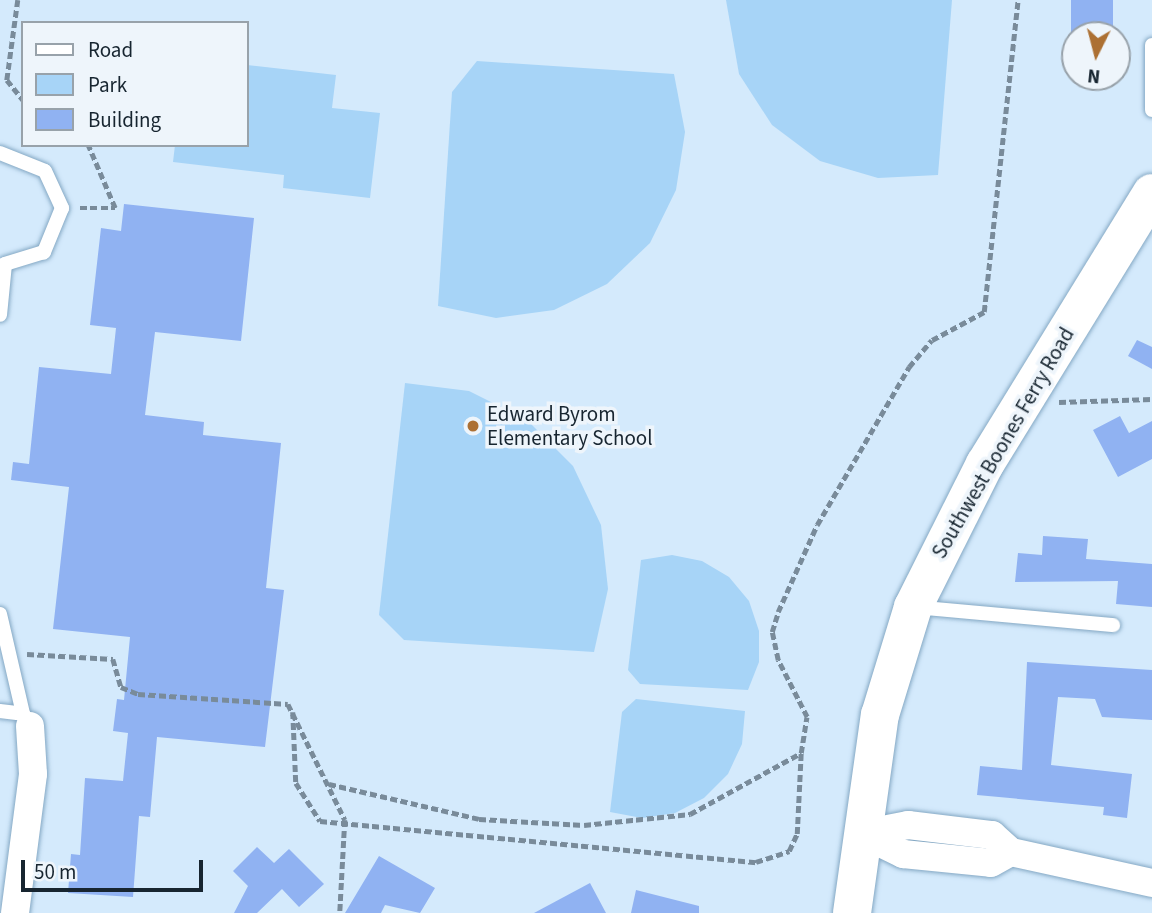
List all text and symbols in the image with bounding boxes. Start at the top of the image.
legend [21,21,248,147]
north arrow [1061,21,1131,91]
text: Road [88,35,133,65]
text: N [1086,61,1102,89]
text: Park [88,70,127,100]
text: Building [88,105,161,135]
street label: Southwest Boones Ferry Road [926,323,1080,563]
place label: Edward Byrom Elementary School [487,401,653,451]
marker: Edward Byrom Elementary School [465,418,481,434]
scale bar [24,846,206,890]
text: 50 m [34,857,76,887]

